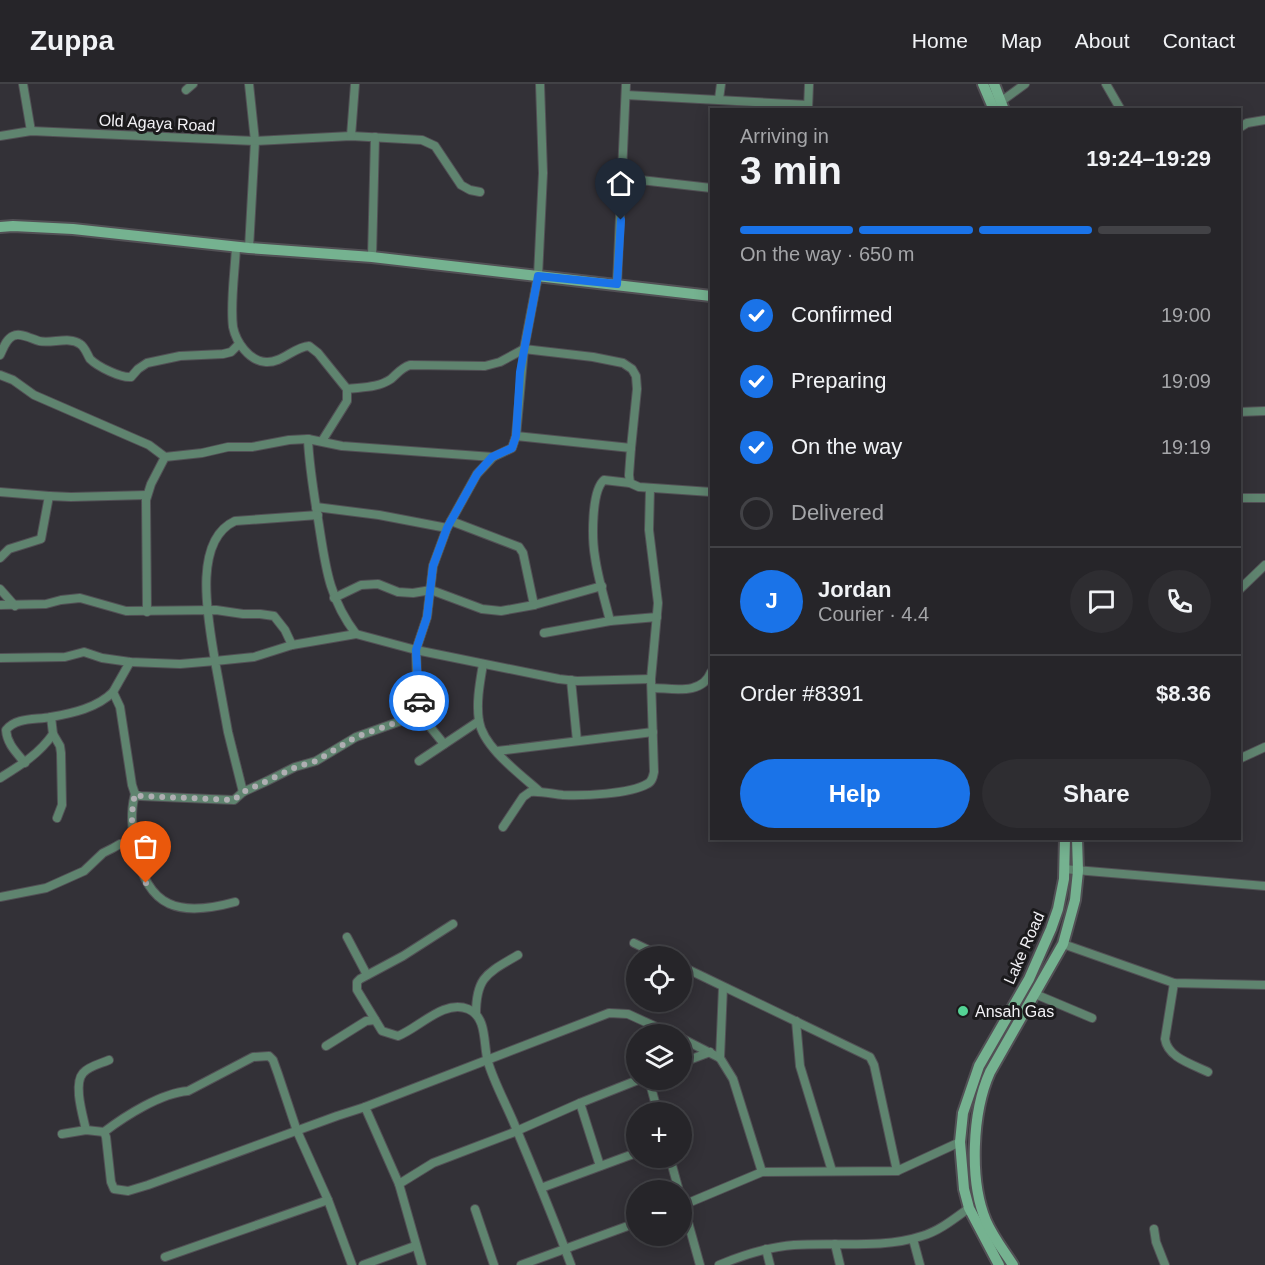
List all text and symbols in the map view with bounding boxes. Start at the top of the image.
text: Zuppa [30,25,114,56]
text: Home [912,29,968,52]
text: Map [1001,29,1042,52]
text: About [1075,29,1130,52]
text: Contact [1163,29,1235,52]
street label: Old Agaya Road [98,111,216,135]
text: Arriving in [740,125,829,147]
text: 19:24–19:29 [1086,146,1211,171]
text: 3 min [740,149,842,192]
pin [595,158,646,220]
icon: home [604,167,637,200]
text: On the way · 650 m [740,243,915,265]
icon: check [740,299,773,332]
text: Confirmed [791,302,892,327]
text: 19:00 [1161,304,1211,326]
icon: check [740,365,773,398]
text: Preparing [791,368,886,393]
text: 19:09 [1161,370,1211,392]
icon: check [740,431,773,464]
text: On the way [791,434,902,459]
text: 19:19 [1161,436,1211,458]
text: Delivered [791,500,884,525]
button: chat [1070,570,1133,633]
button: phone [1148,570,1211,633]
text: Jordan [818,577,891,602]
text: J [765,588,778,613]
text: Courier · 4.4 [818,603,929,625]
courier [389,671,449,731]
text: Order #8391 [740,681,864,706]
text: $8.36 [1156,681,1211,706]
icon: car [403,685,436,718]
button: Help [740,759,970,828]
button: Share [982,759,1211,828]
pin [120,821,171,883]
icon: bag [129,830,162,863]
street label: Lake Road [1000,909,1048,987]
map controls [626,946,692,1246]
button: locate [626,946,692,1012]
place label: Ansah Gas [975,1003,1054,1020]
marker: Ansah Gas [956,1004,970,1018]
button: layers [626,1024,692,1090]
button: + [626,1102,692,1168]
button: − [626,1180,692,1246]

